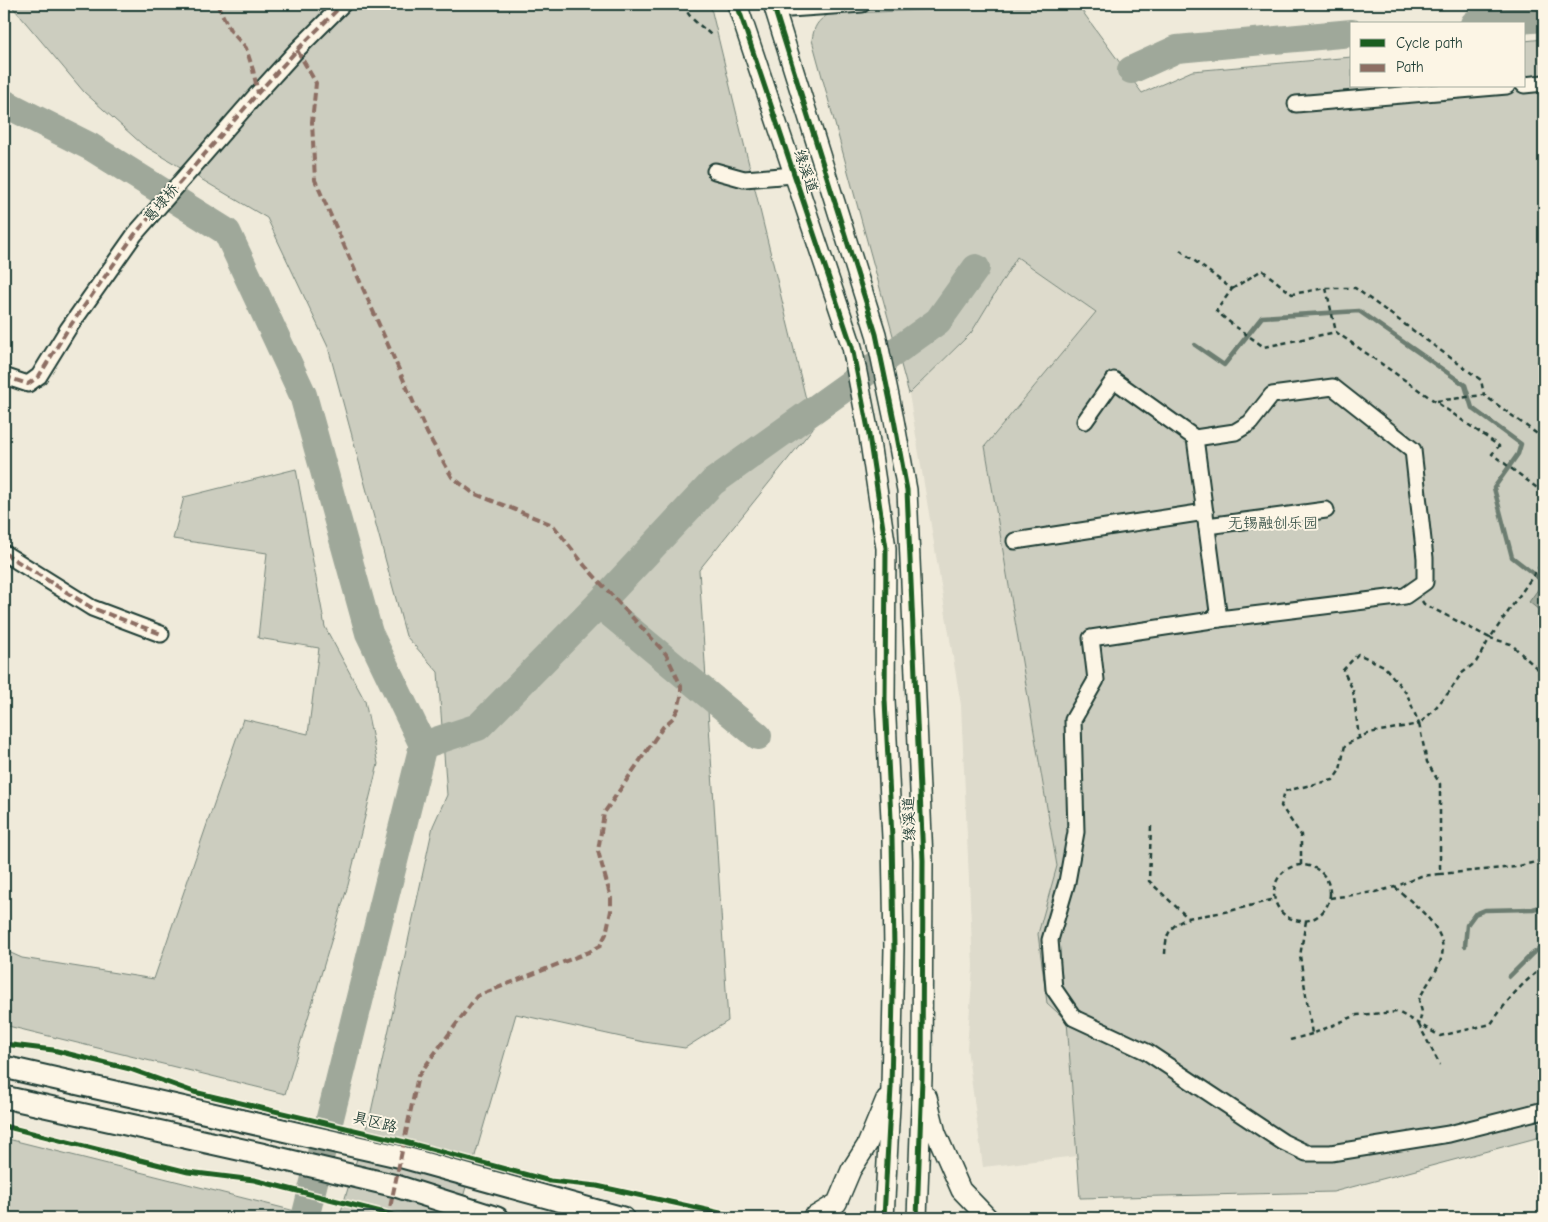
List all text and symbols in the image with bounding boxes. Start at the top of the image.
legend [1350,22,1526,88]
text: Cycle path [1396,34,1463,52]
text: Path [1396,58,1424,76]
street label: 缘溪道 [790,147,822,195]
street label: 葛埭桥 [140,180,182,226]
park label: 无锡融创乐园 [1228,514,1318,532]
street label: 缘溪道 [899,796,919,842]
street label: 具区路 [351,1108,399,1136]

